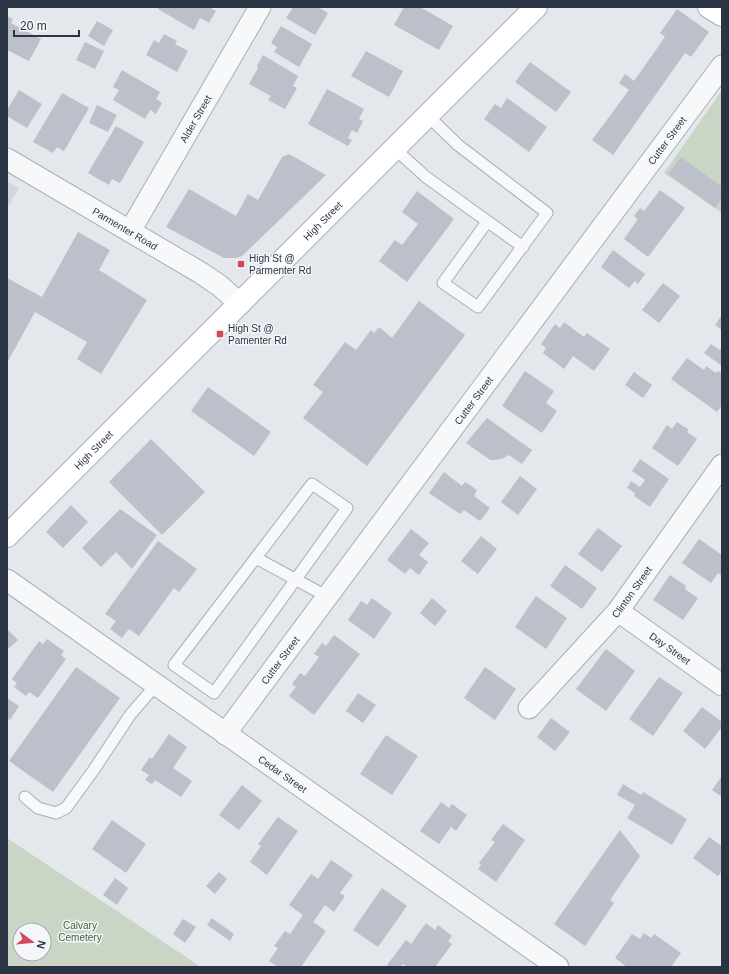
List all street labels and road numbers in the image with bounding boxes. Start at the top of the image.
street label: Alder Street [178,93,214,144]
street label: Cutter Street [646,114,689,167]
street label: High Street [301,199,344,243]
street label: Parmenter Road [90,205,159,252]
street label: Cutter Street [452,374,495,427]
street label: High Street [72,428,115,472]
street label: Clinton Street [610,564,654,620]
street label: Day Street [647,630,692,667]
street label: Cutter Street [259,634,302,687]
street label: Cedar Street [256,753,309,795]

